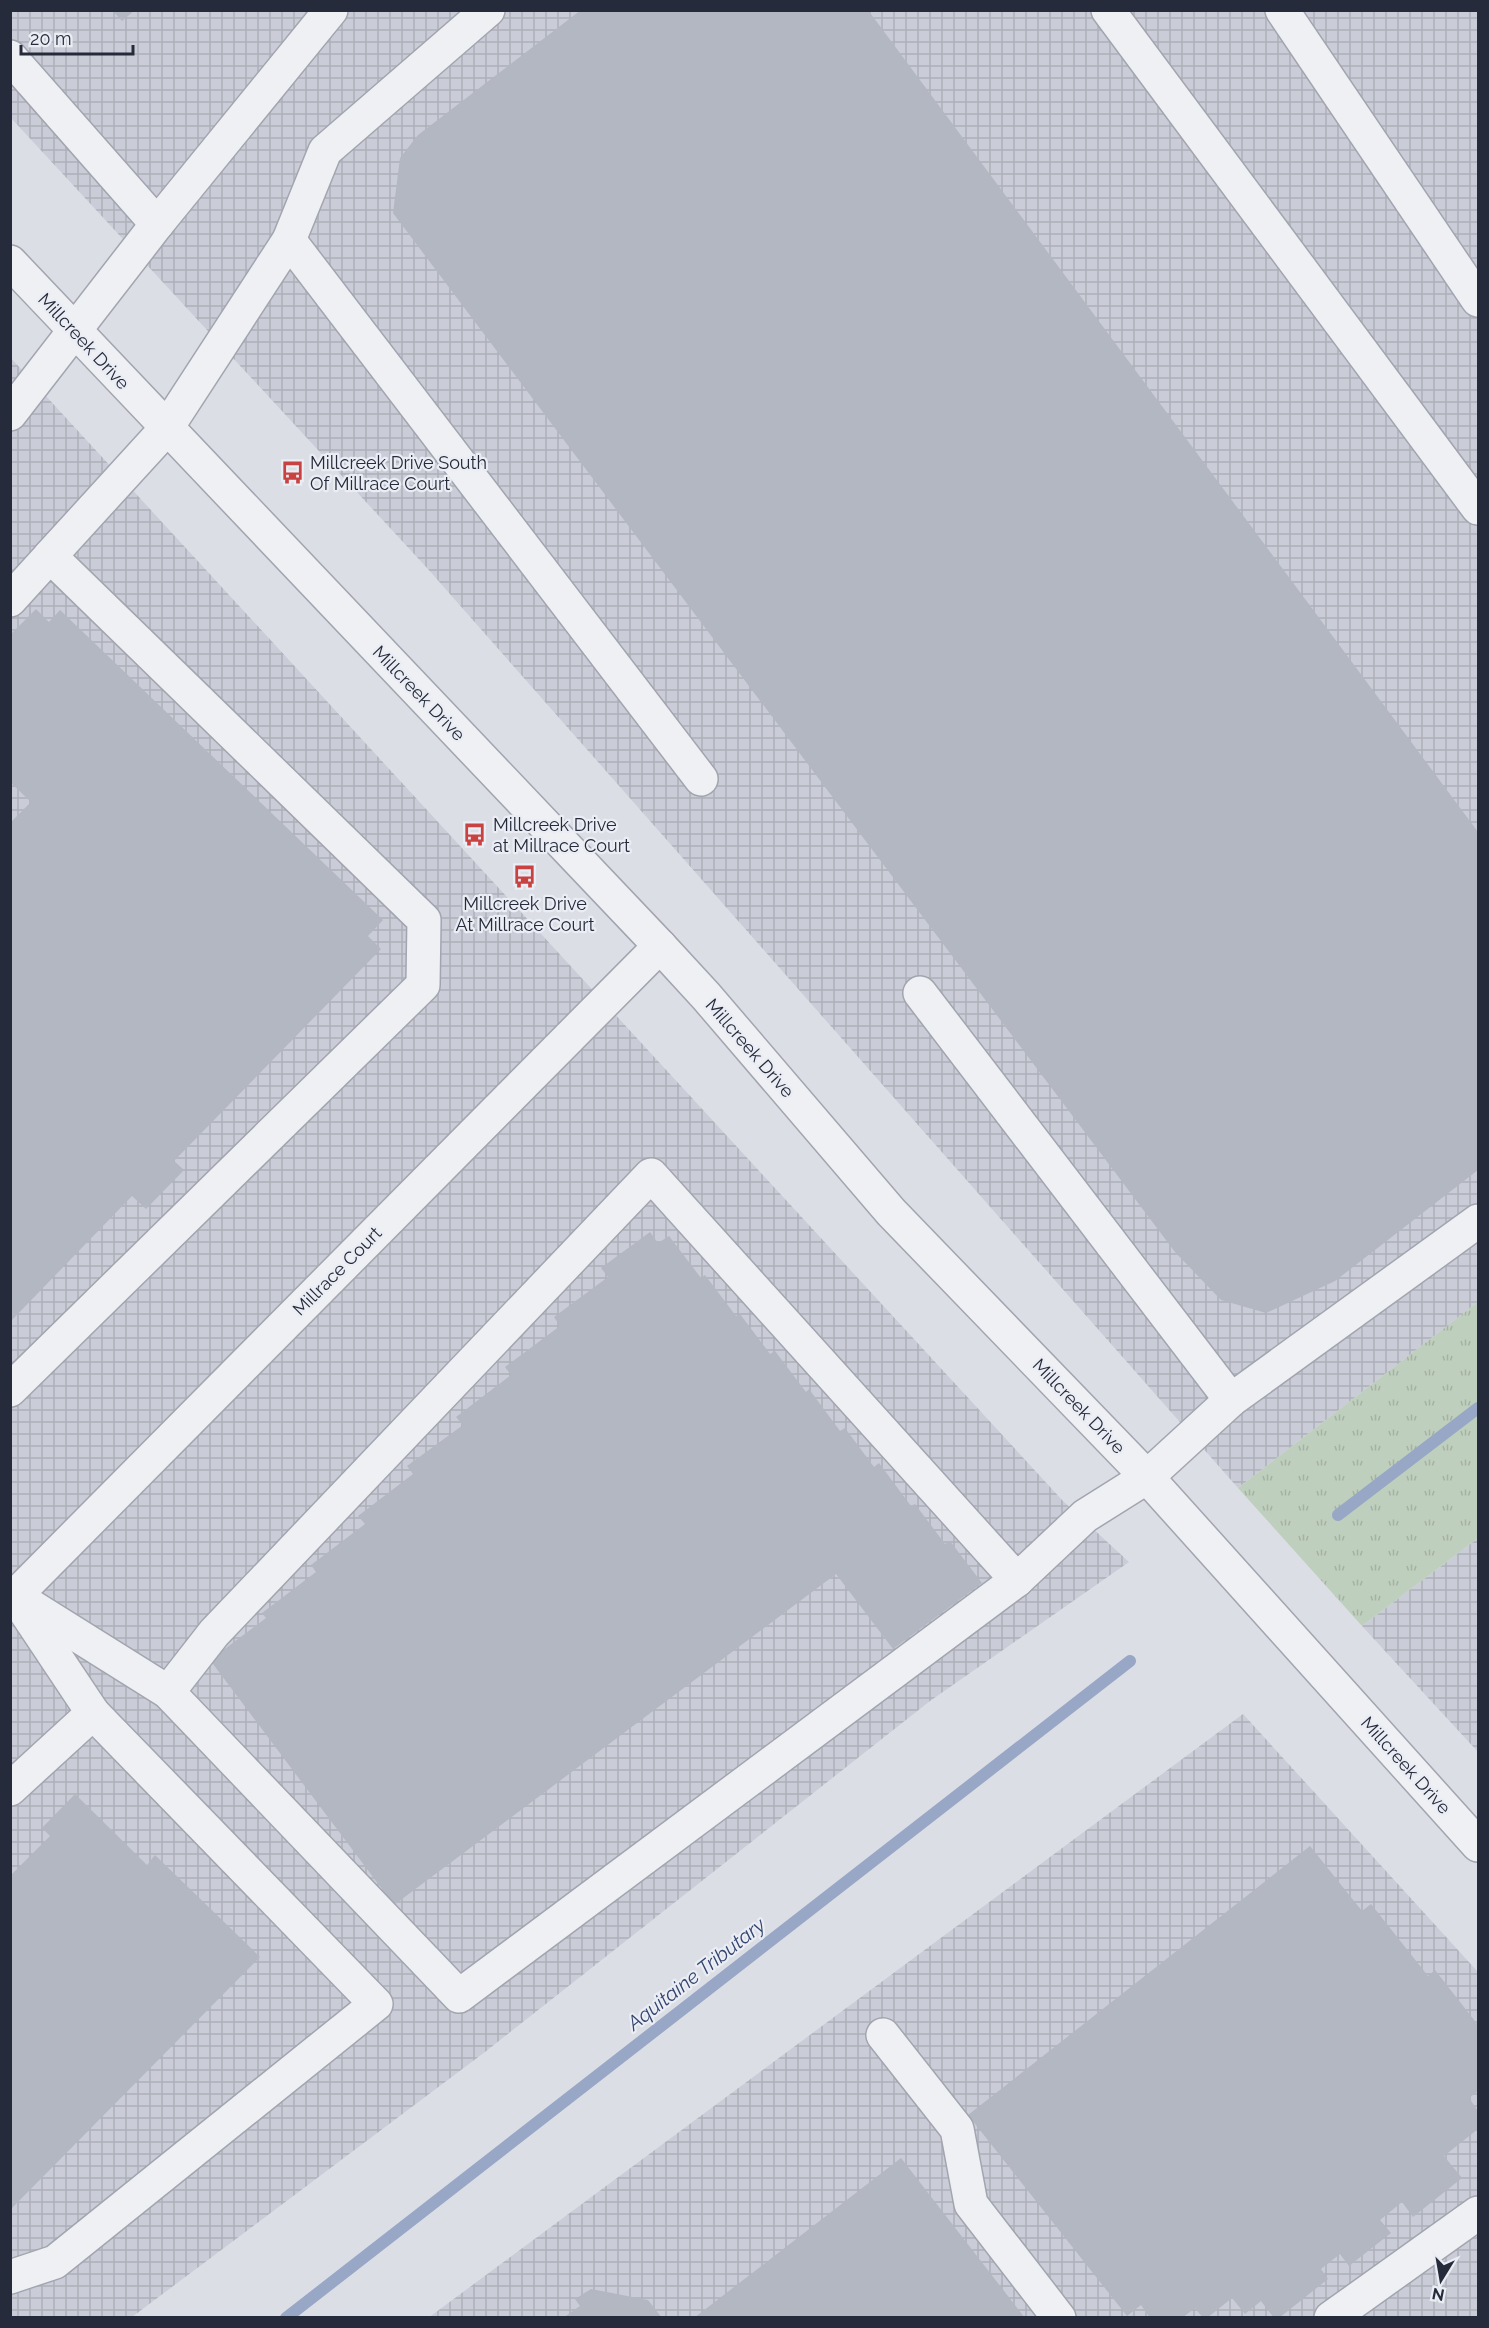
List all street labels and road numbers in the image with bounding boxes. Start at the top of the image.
street label: Millcreek Drive [34,289,134,394]
street label: Millcreek Drive [369,641,470,745]
street label: Millcreek Drive [702,994,799,1102]
street label: Millrace Court [288,1222,386,1320]
street label: Millcreek Drive [1029,1354,1130,1458]
street label: Millcreek Drive [1357,1712,1455,1818]

